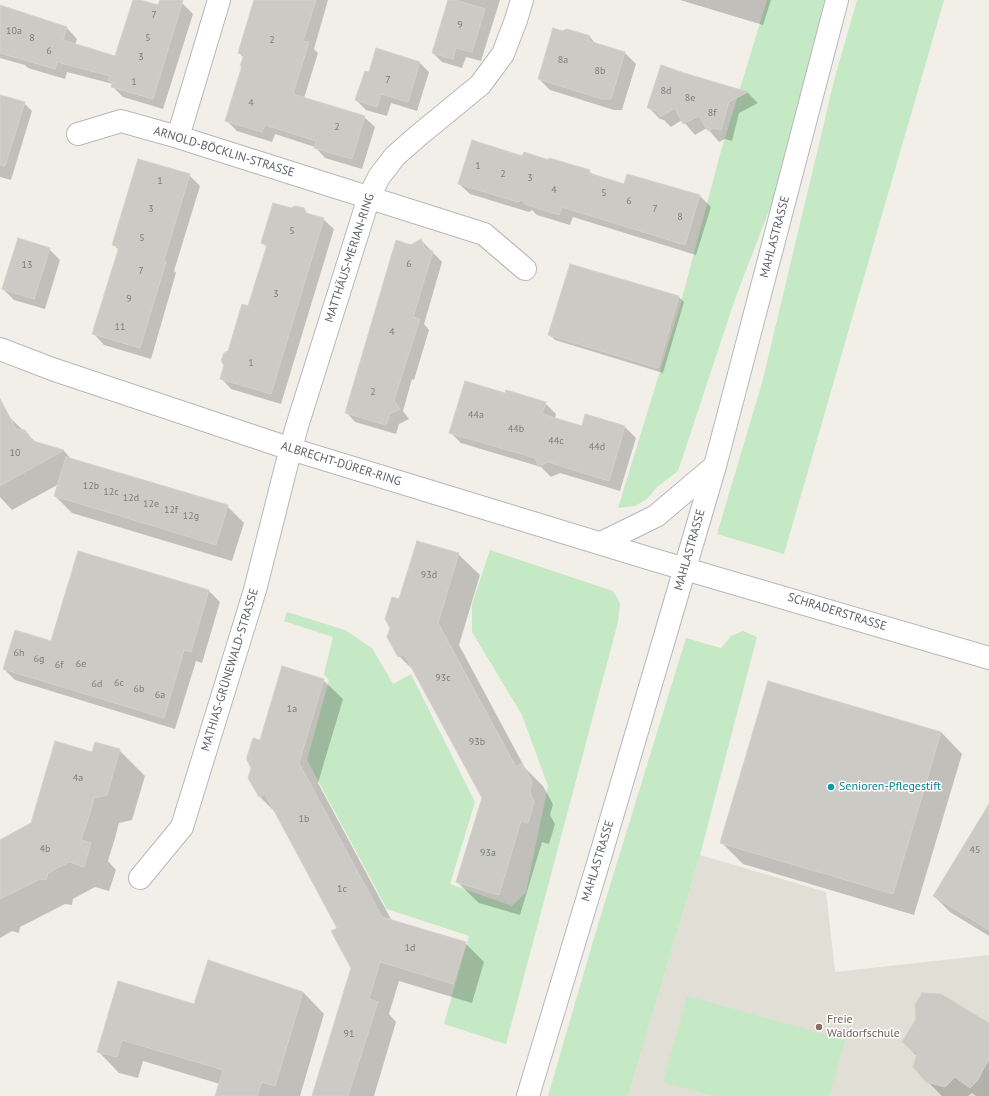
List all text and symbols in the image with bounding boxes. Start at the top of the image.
house number: 7 [151,9,157,21]
house number: 9 [457,19,463,31]
house number: 10a [6,25,22,37]
house number: 8 [29,32,35,44]
house number: 5 [145,32,151,44]
house number: 2 [269,34,275,46]
house number: 6 [46,45,52,57]
house number: 3 [138,51,144,63]
house number: 8a [558,54,568,66]
house number: 8b [595,65,605,77]
house number: 7 [385,74,391,86]
house number: 1 [131,76,137,88]
house number: 8d [661,85,671,97]
house number: 8e [685,92,695,104]
house number: 4 [248,97,254,109]
house number: 8f [708,107,716,119]
house number: 2 [334,121,340,133]
street label: ARNOLD-BÖCKLIN-STRASSE [152,124,296,180]
house number: 1 [475,160,481,172]
house number: 2 [500,168,506,180]
house number: 3 [527,172,533,184]
house number: 1 [157,175,163,187]
house number: 4 [551,184,557,196]
house number: 5 [601,187,607,199]
street label: MATTHÄUS-MERIAN-RING [322,192,378,324]
house number: 6 [626,195,632,207]
street label: MAHLASTRASSE [757,195,793,279]
house number: 3 [148,203,154,215]
house number: 7 [652,203,658,215]
house number: 8 [677,211,683,223]
house number: 5 [289,225,295,237]
house number: 5 [139,232,145,244]
house number: 6 [406,258,412,270]
house number: 13 [22,259,32,271]
house number: 7 [138,265,144,277]
house number: 3 [273,288,279,300]
house number: 9 [126,293,132,305]
house number: 11 [115,321,125,333]
house number: 4 [389,326,395,338]
house number: 1 [248,357,254,369]
house number: 2 [370,386,376,398]
house number: 44a [468,409,484,421]
house number: 44b [508,423,524,435]
house number: 44c [548,435,564,447]
street label: ALBRECHT-DÜRER-RING [279,439,403,489]
house number: 44d [589,441,605,453]
house number: 10 [10,447,20,459]
house number: 12b [83,480,99,492]
house number: 12c [103,486,119,498]
house number: 12d [123,492,139,504]
house number: 12e [143,498,159,510]
house number: 12f [164,504,178,516]
street label: MAHLASTRASSE [672,508,708,592]
house number: 12g [183,510,199,522]
house number: 93d [421,569,437,581]
street label: MATHIAS-GRÜNEWALD-STRASSE [198,587,262,753]
street label: SCHRADERSTRASSE [786,590,888,634]
house number: 6h [14,647,24,659]
house number: 6g [34,653,44,665]
house number: 6e [76,658,86,670]
house number: 6f [55,659,63,671]
house number: 93c [435,672,451,684]
house number: 6c [114,677,124,689]
house number: 6d [92,678,102,690]
house number: 6b [134,683,144,695]
house number: 6a [155,689,165,701]
house number: 1a [287,703,297,715]
house number: 93b [469,736,485,748]
house number: 4a [73,772,83,784]
place label: Senioren-Pflegestift [839,780,941,794]
marker: Senioren-Pflegestift [826,782,836,792]
house number: 1b [299,813,309,825]
street label: MAHLASTRASSE [579,819,617,903]
house number: 4b [40,843,50,855]
house number: 45 [970,844,980,856]
house number: 93a [480,847,496,859]
house number: 1c [337,883,347,895]
house number: 1d [405,942,415,954]
place label: Freie Waldorfschule [827,1013,900,1041]
marker: Freie Waldorfschule [814,1022,824,1032]
house number: 91 [344,1028,354,1040]

